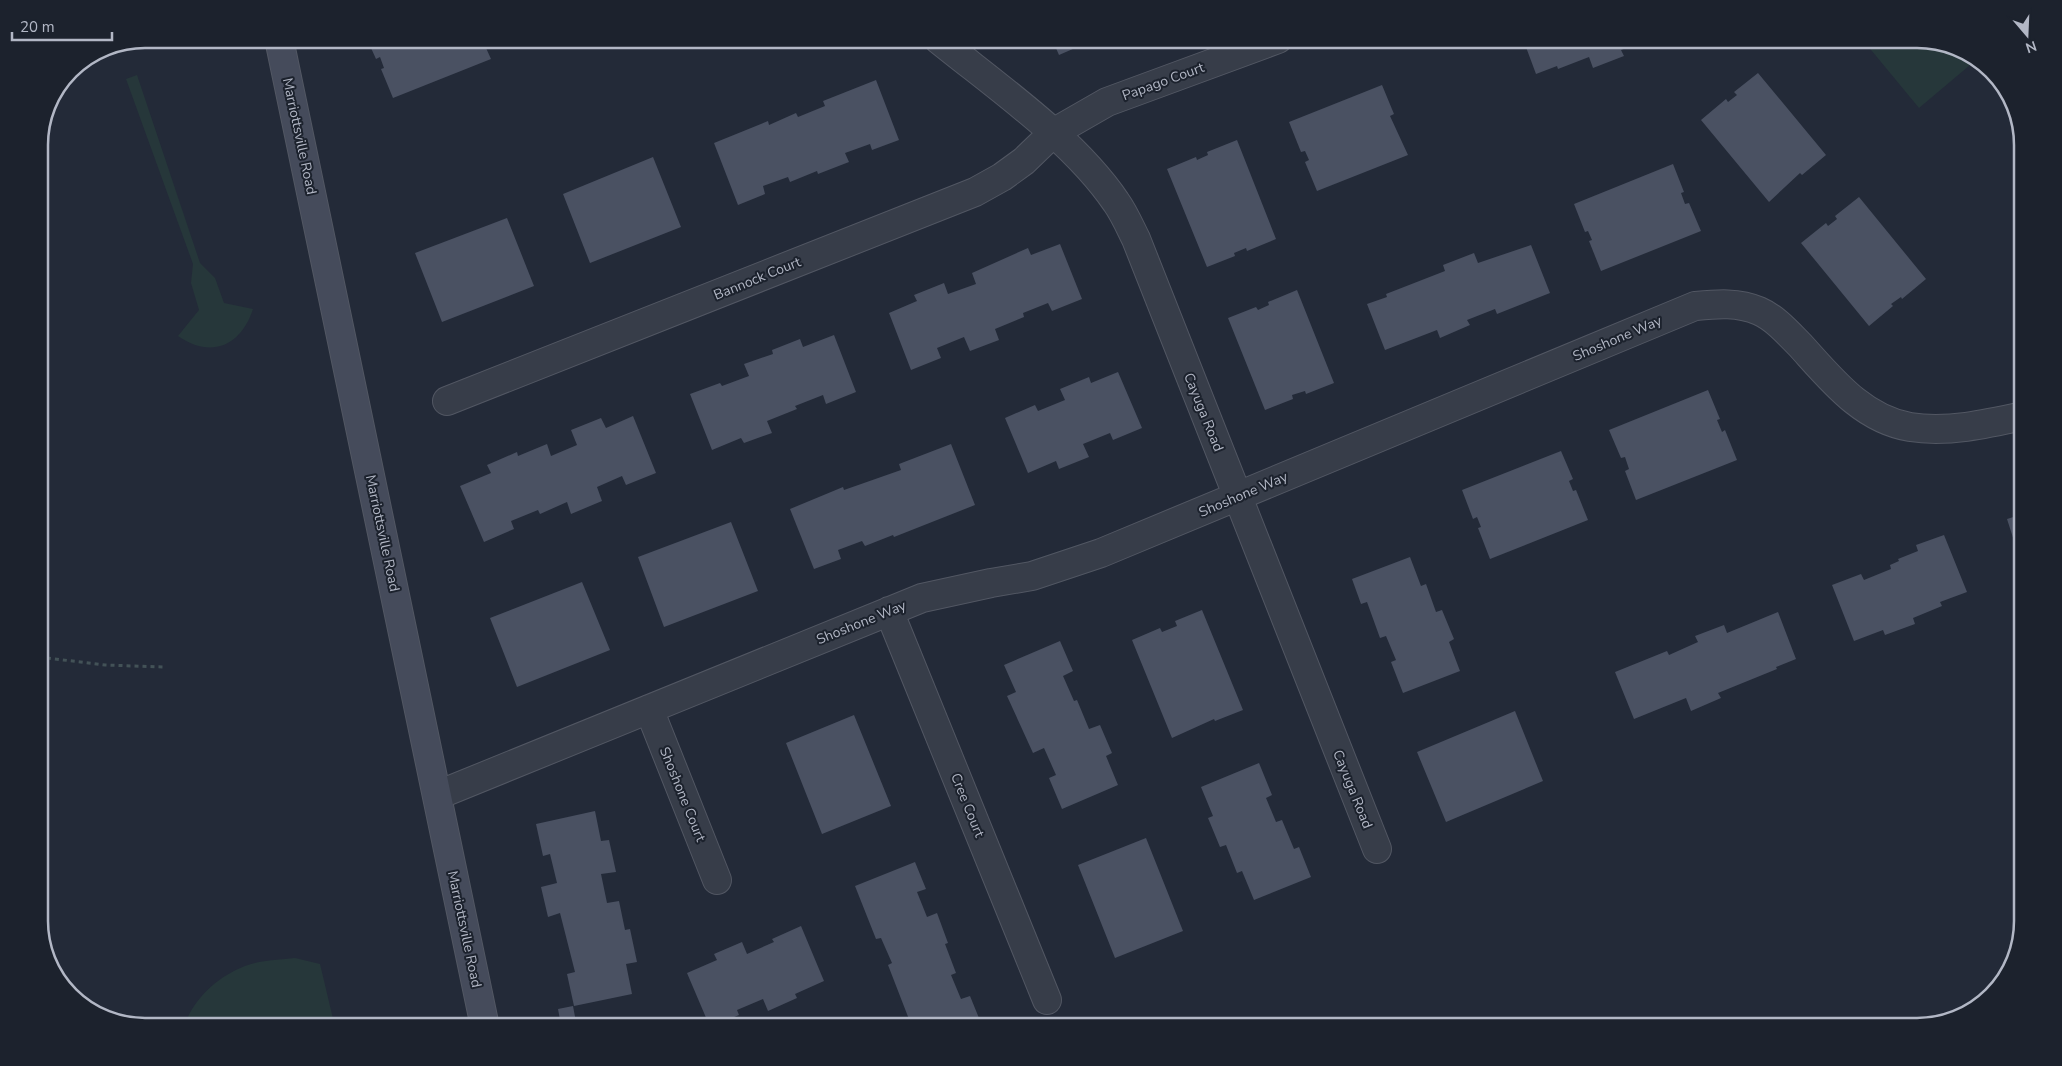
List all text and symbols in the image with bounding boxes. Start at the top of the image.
scale bar [12,10,112,42]
north arrow [2002,10,2052,60]
text: 20 m [20,17,55,37]
text: N [2023,36,2039,58]
street label: Papago Court [1120,58,1207,105]
street label: Marriottsville Road [278,76,321,196]
street label: Bannock Court [711,252,804,305]
street label: Shoshone Way [1570,311,1665,366]
street label: Cayuga Road [1179,370,1228,454]
street label: Shoshone Way [1196,467,1291,522]
street label: Marriottsville Road [361,473,404,593]
street label: Shoshone Way [814,596,910,649]
street label: Shoshone Court [655,744,710,845]
street label: Cayuga Road [1328,747,1377,831]
street label: Cree Court [946,770,989,840]
street label: Marriottsville Road [443,869,486,989]

